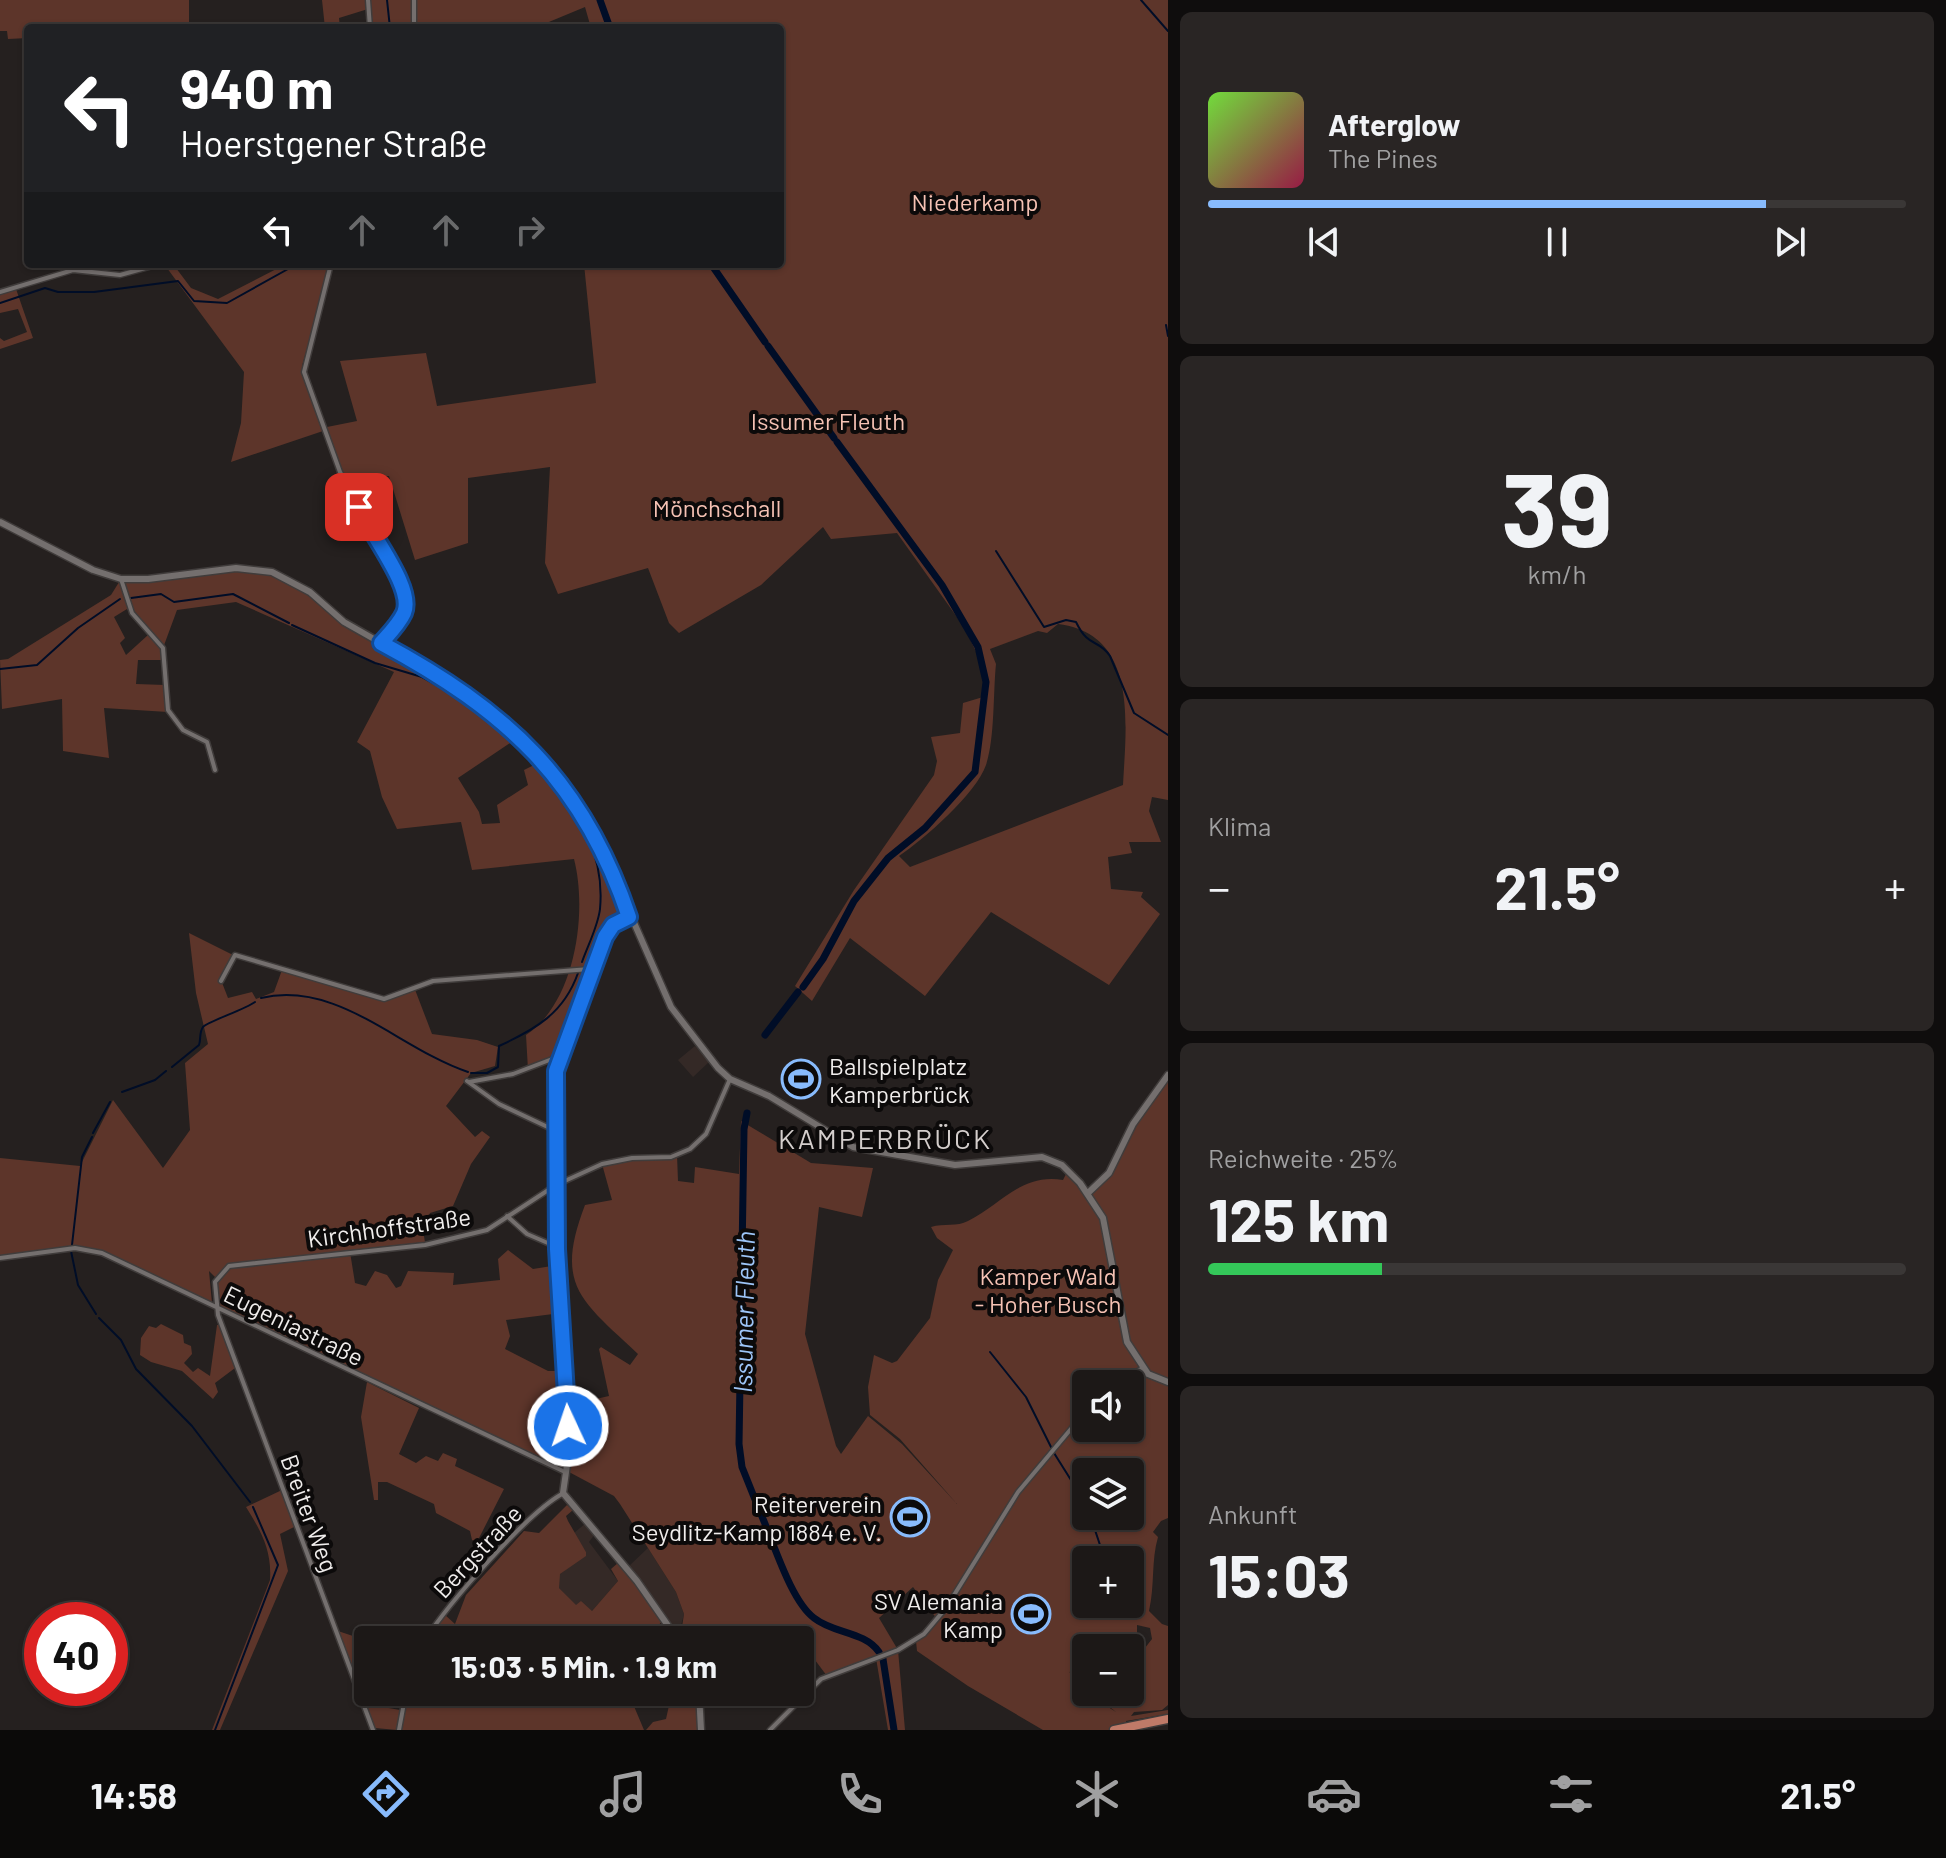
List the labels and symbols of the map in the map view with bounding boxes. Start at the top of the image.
park label: Niederkamp [912,187,1038,216]
park label: Issumer Fleuth [751,406,905,435]
pin [325,473,393,541]
park label: Mönchschall [653,493,781,522]
place label: Ballspielplatz Kamperbrück [829,1051,970,1108]
sports icon: Ballspielplatz Kamperbrück [780,1058,822,1100]
district label: KAMPERBRÜCK [778,1121,992,1155]
street label: Kirchhoffstraße [306,1201,472,1253]
water label: Issumer Fleuth [726,1231,760,1393]
park label: Kamper Wald - Hoher Busch [975,1261,1121,1318]
street label: Eugeniastraße [219,1279,369,1371]
position arrow [526,1384,610,1468]
street label: Breiter Weg [275,1450,345,1576]
place label: Reiterverein Seydlitz-Kamp 1884 e. V. [632,1489,882,1546]
sports icon: Reiterverein Seydlitz-Kamp 1884 e. V. [889,1496,931,1538]
street label: Bergstraße [427,1499,527,1603]
place label: SV Alemania Kamp [874,1586,1003,1643]
sports icon: SV Alemania Kamp [1010,1593,1052,1635]
speed limit sign: 40 [24,1602,128,1706]

